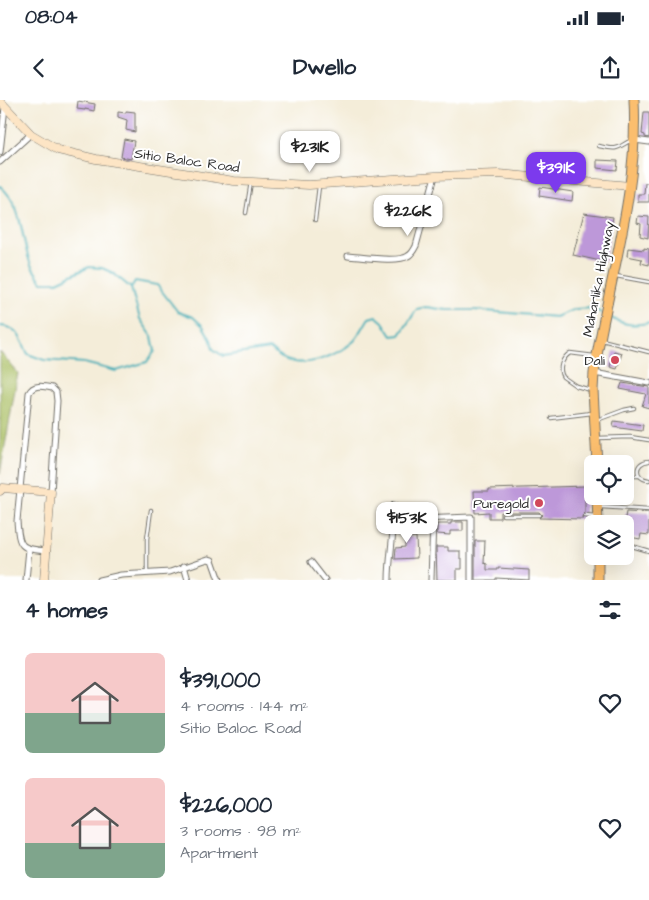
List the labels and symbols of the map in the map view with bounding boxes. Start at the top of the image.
pin: $231K [275,130,345,173]
street label: Sitio Baloc Road [133,144,241,178]
pin: $391K [521,152,591,194]
pin: $226K [373,194,443,237]
street label: Maharlika Highway [578,220,620,339]
place label: Dali [584,351,605,371]
marker: Dali [609,354,621,366]
place label: Puregold [473,494,529,514]
marker: Puregold [533,497,545,509]
pin: $153K [372,502,442,544]

